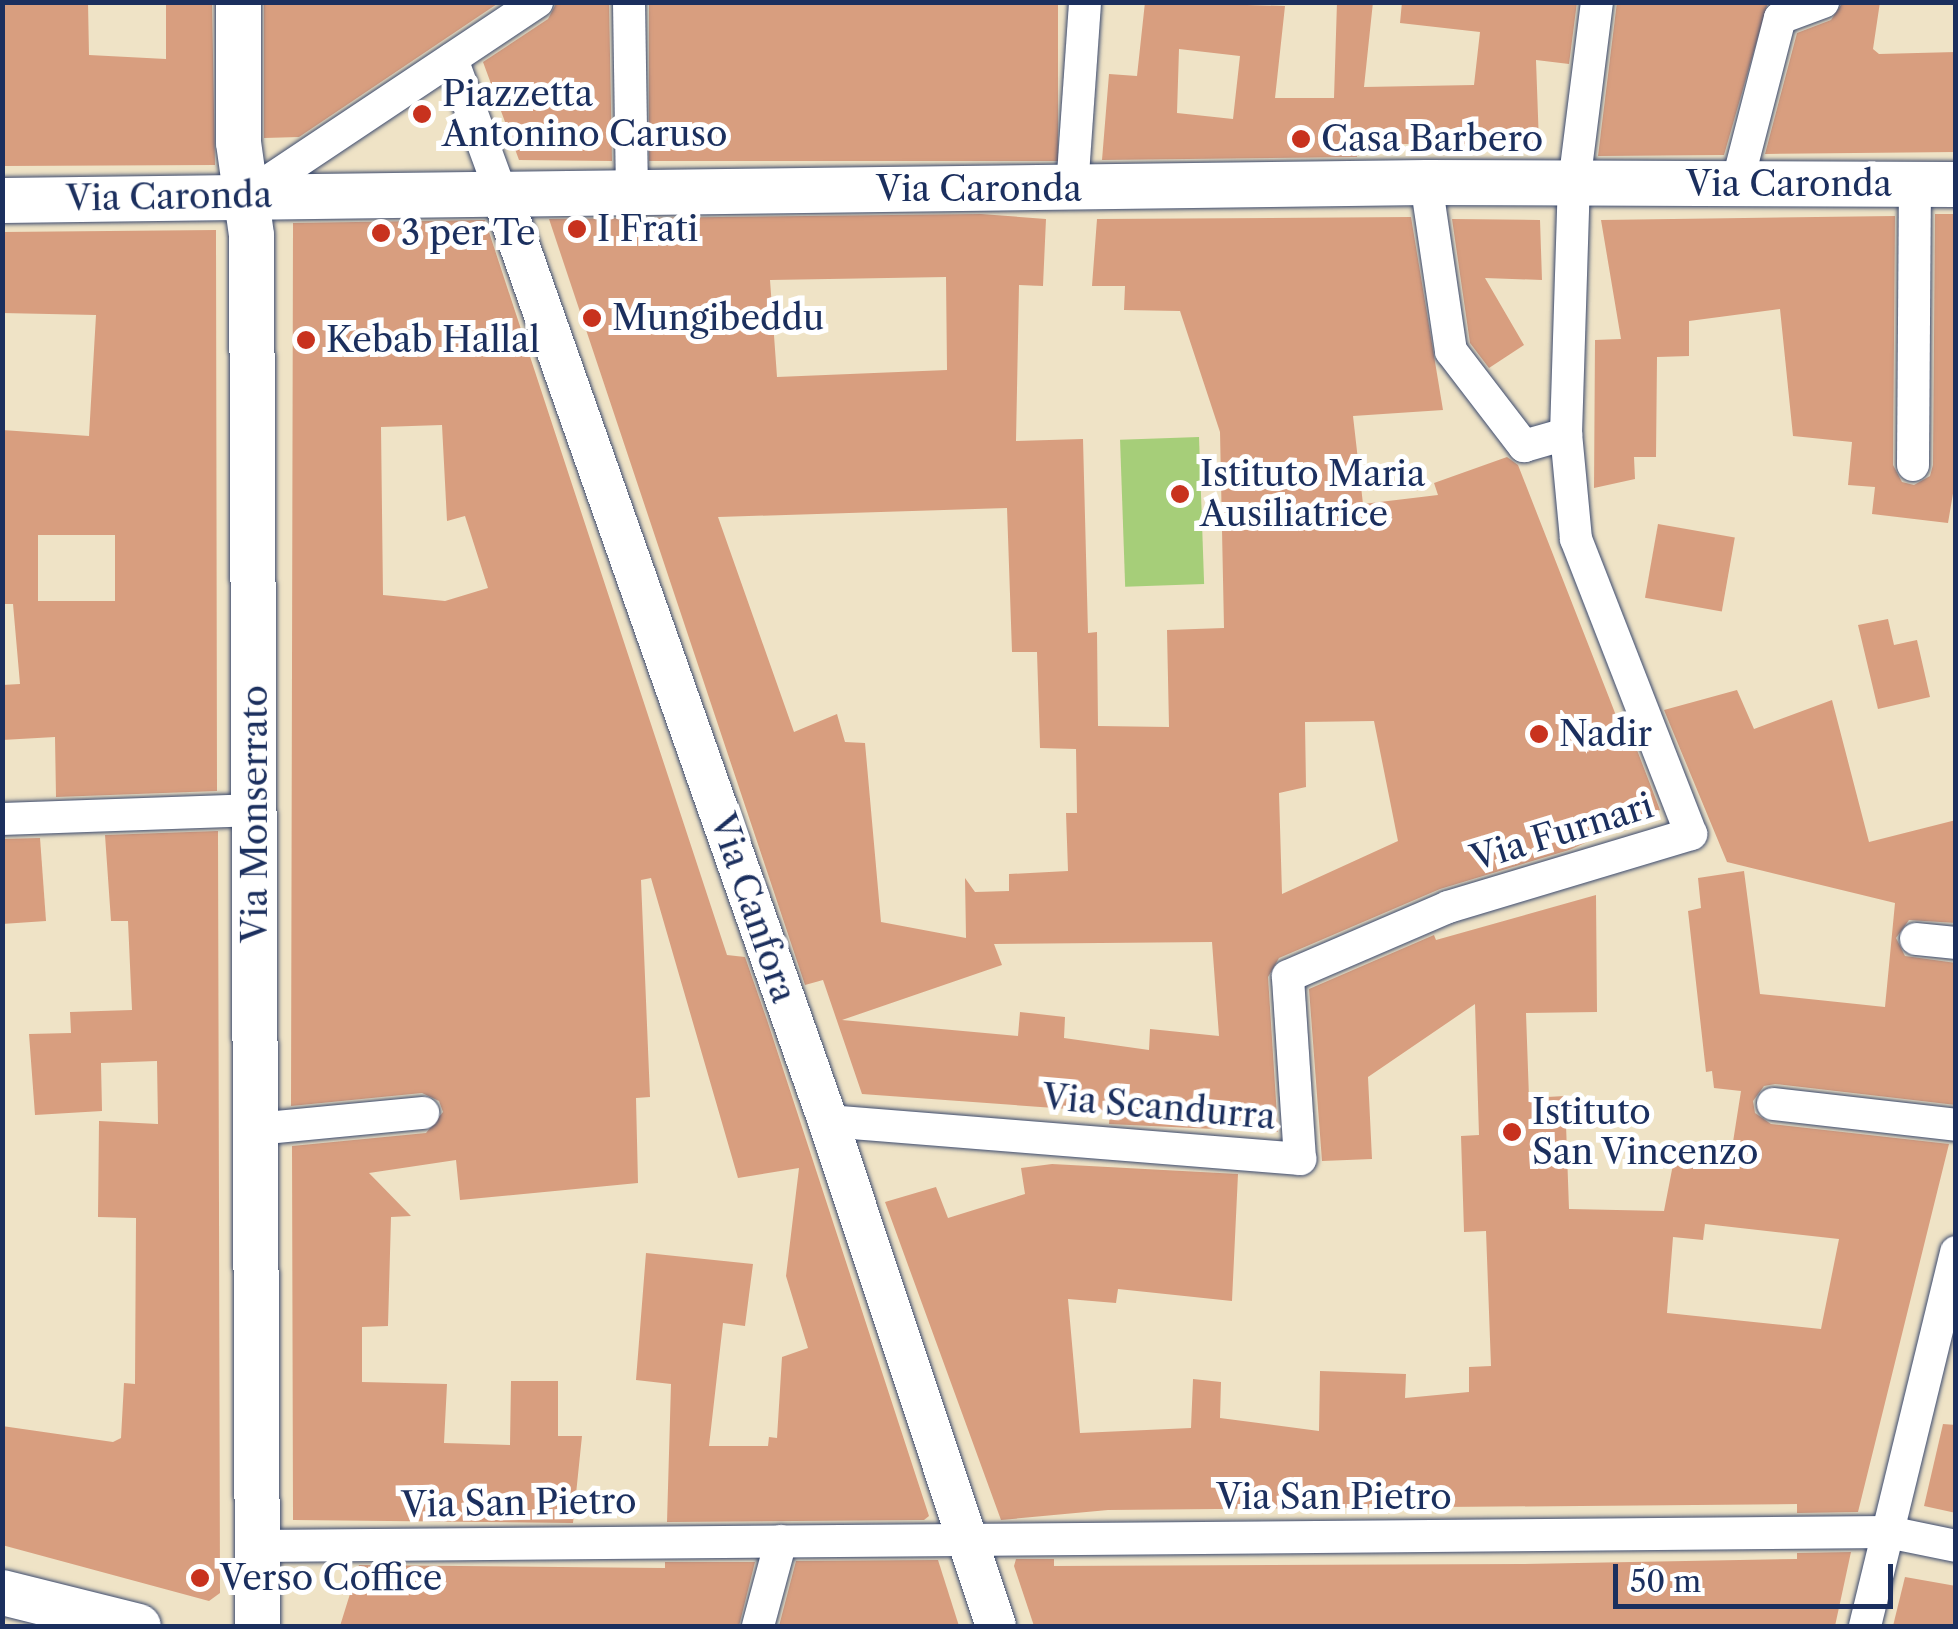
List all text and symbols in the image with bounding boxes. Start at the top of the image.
place label: Piazzetta Antonino Caruso [442,73,727,155]
marker: Piazzetta Antonino Caruso [411,103,433,125]
place label: Casa Barbero [1321,118,1544,160]
marker: Casa Barbero [1290,128,1312,150]
street label: Via Caronda [1686,163,1892,205]
street label: Via Caronda [876,168,1082,210]
street label: Via Caronda [65,174,273,220]
place label: I Frati [597,208,698,250]
place label: 3 per Te [401,212,537,254]
marker: I Frati [566,218,588,240]
marker: 3 per Te [370,222,392,244]
place label: Mungibeddu [612,297,824,339]
marker: Mungibeddu [581,307,603,329]
place label: Kebab Hallal [326,319,540,361]
marker: Kebab Hallal [295,329,317,351]
place label: Istituto Maria Ausiliatrice [1200,453,1425,535]
marker: Istituto Maria Ausiliatrice [1169,483,1191,505]
street label: Via Monserrato [234,685,276,943]
place label: Nadir [1559,713,1652,755]
marker: Nadir [1528,723,1550,745]
street label: Via Furnari [1466,784,1658,880]
street label: Via Canfora [701,808,805,1008]
street label: Via Scandurra [1041,1076,1277,1138]
place label: Istituto San Vincenzo [1532,1091,1760,1173]
marker: Istituto San Vincenzo [1501,1121,1523,1143]
street label: Via San Pietro [1216,1476,1452,1518]
street label: Via San Pietro [401,1480,637,1526]
scale bar [1618,1544,1898,1606]
place label: Verso Coffice [220,1557,442,1599]
text: 50 m [1630,1563,1701,1600]
marker: Verso Coffice [189,1567,211,1589]

